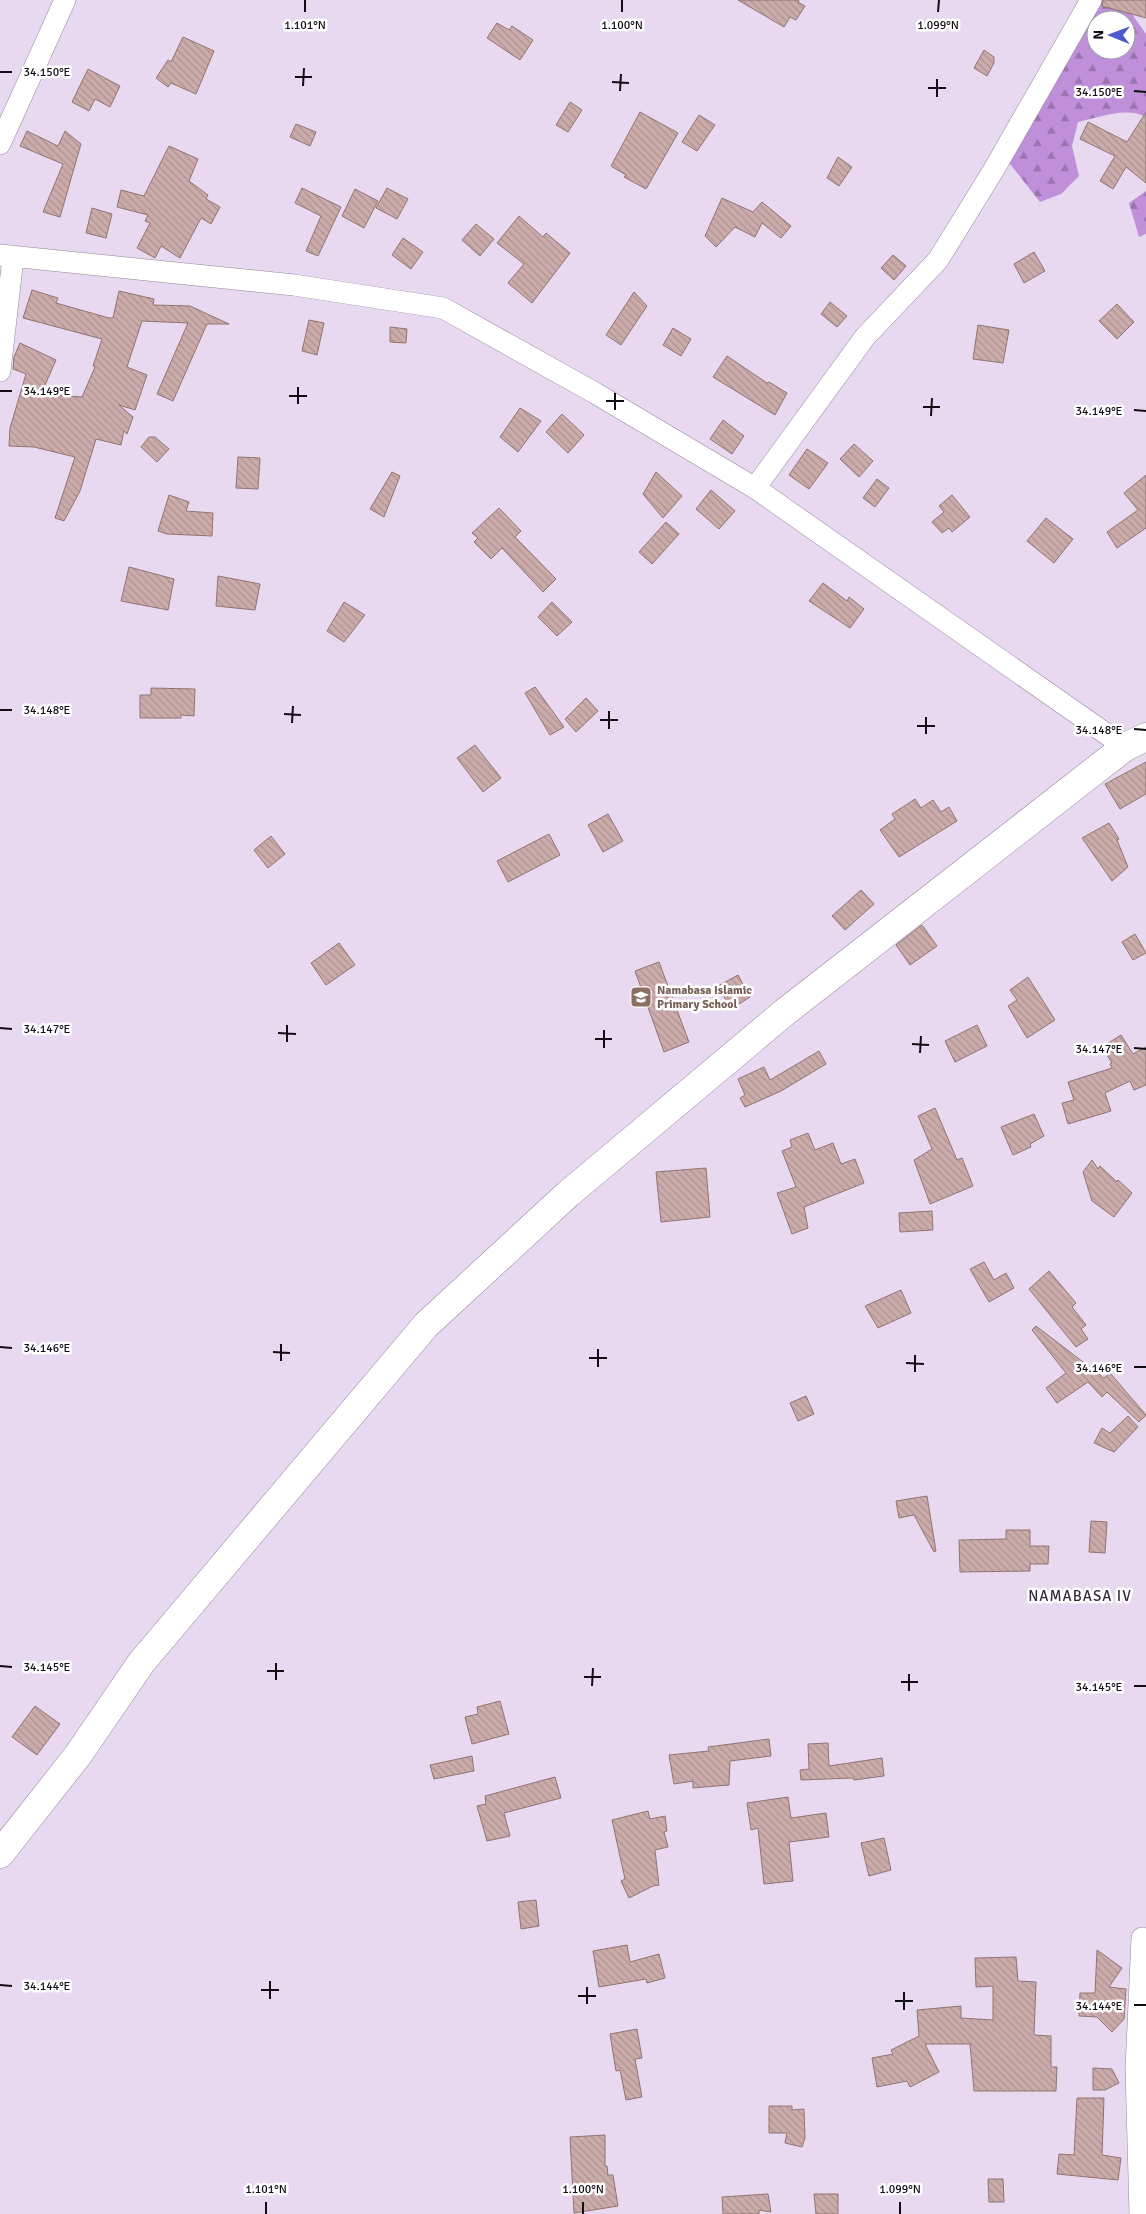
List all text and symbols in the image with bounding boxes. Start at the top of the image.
north arrow [1086,10,1136,60]
text: 1.101°N [284,18,326,33]
text: 1.100°N [601,18,643,33]
text: 1.099°N [917,18,959,33]
text: N [1090,30,1107,40]
text: 34.150°E [24,65,71,80]
text: 34.150°E [1076,85,1123,100]
text: 34.149°E [24,384,71,399]
text: 34.149°E [1076,404,1123,419]
text: 34.148°E [24,703,71,718]
text: 34.148°E [1076,723,1123,738]
place label: Namabasa Islamic Primary School [657,983,752,1012]
school or university icon: Namabasa Islamic Primary School [629,985,653,1009]
text: 34.147°E [24,1022,71,1037]
text: 34.147°E [1076,1042,1123,1057]
text: 34.146°E [24,1341,71,1356]
text: 34.146°E [1076,1361,1123,1376]
district label: NAMABASA IV [1028,1587,1132,1605]
text: 34.145°E [24,1660,71,1675]
text: 34.145°E [1076,1680,1123,1695]
text: 34.144°E [24,1979,71,1994]
text: 34.144°E [1076,1999,1123,2014]
text: 1.101°N [245,2182,287,2197]
text: 1.100°N [562,2182,604,2197]
text: 1.099°N [879,2182,921,2197]

